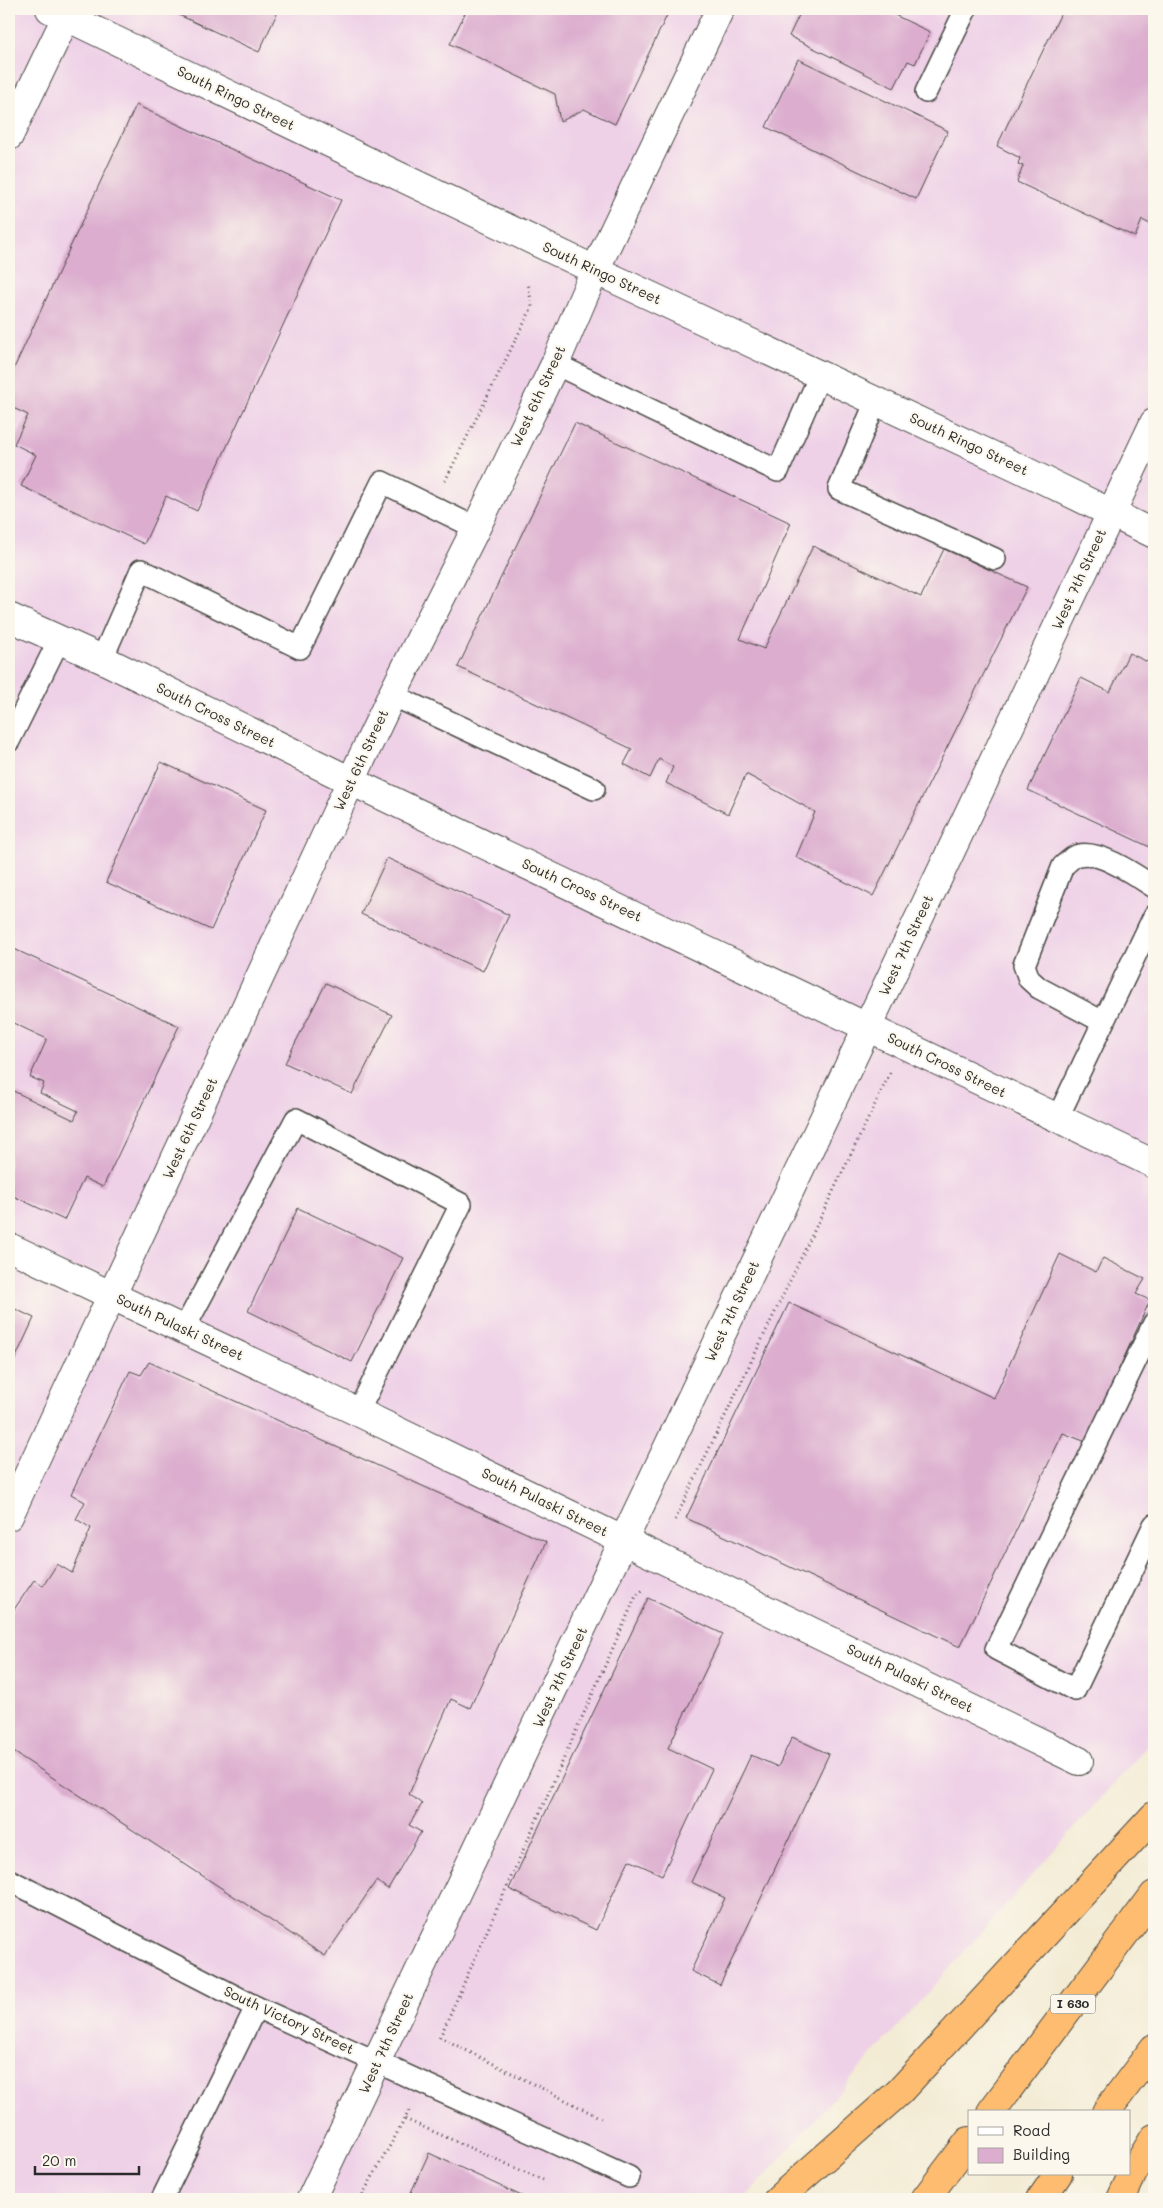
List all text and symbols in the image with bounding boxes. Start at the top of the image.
street label: South Ringo Street [174,61,298,134]
street label: South Ringo Street [540,237,665,308]
street label: West 6th Street [506,342,569,450]
street label: South Ringo Street [907,408,1032,479]
street label: West 7th Street [1047,525,1110,632]
street label: South Cross Street [153,677,279,752]
street label: West 6th Street [329,706,392,814]
street label: South Cross Street [519,853,645,926]
street label: West 7th Street [874,891,937,998]
street label: South Cross Street [884,1027,1010,1102]
street label: West 6th Street [158,1074,221,1182]
street label: West 7th Street [700,1257,763,1364]
street label: South Pulaski Street [113,1289,247,1364]
street label: South Pulaski Street [479,1463,612,1540]
street label: West 7th Street [528,1623,591,1730]
street label: South Pulaski Street [844,1639,977,1716]
street label: South Victory Street [221,1981,357,2058]
street label: West 7th Street [354,1989,417,2096]
road number: I 630 [1050,1995,1096,2014]
legend [968,2110,1130,2176]
text: Road [1013,2120,1050,2140]
scale bar [35,2143,139,2175]
text: Building [1013,2144,1070,2164]
text: 20 m [42,2150,76,2170]

